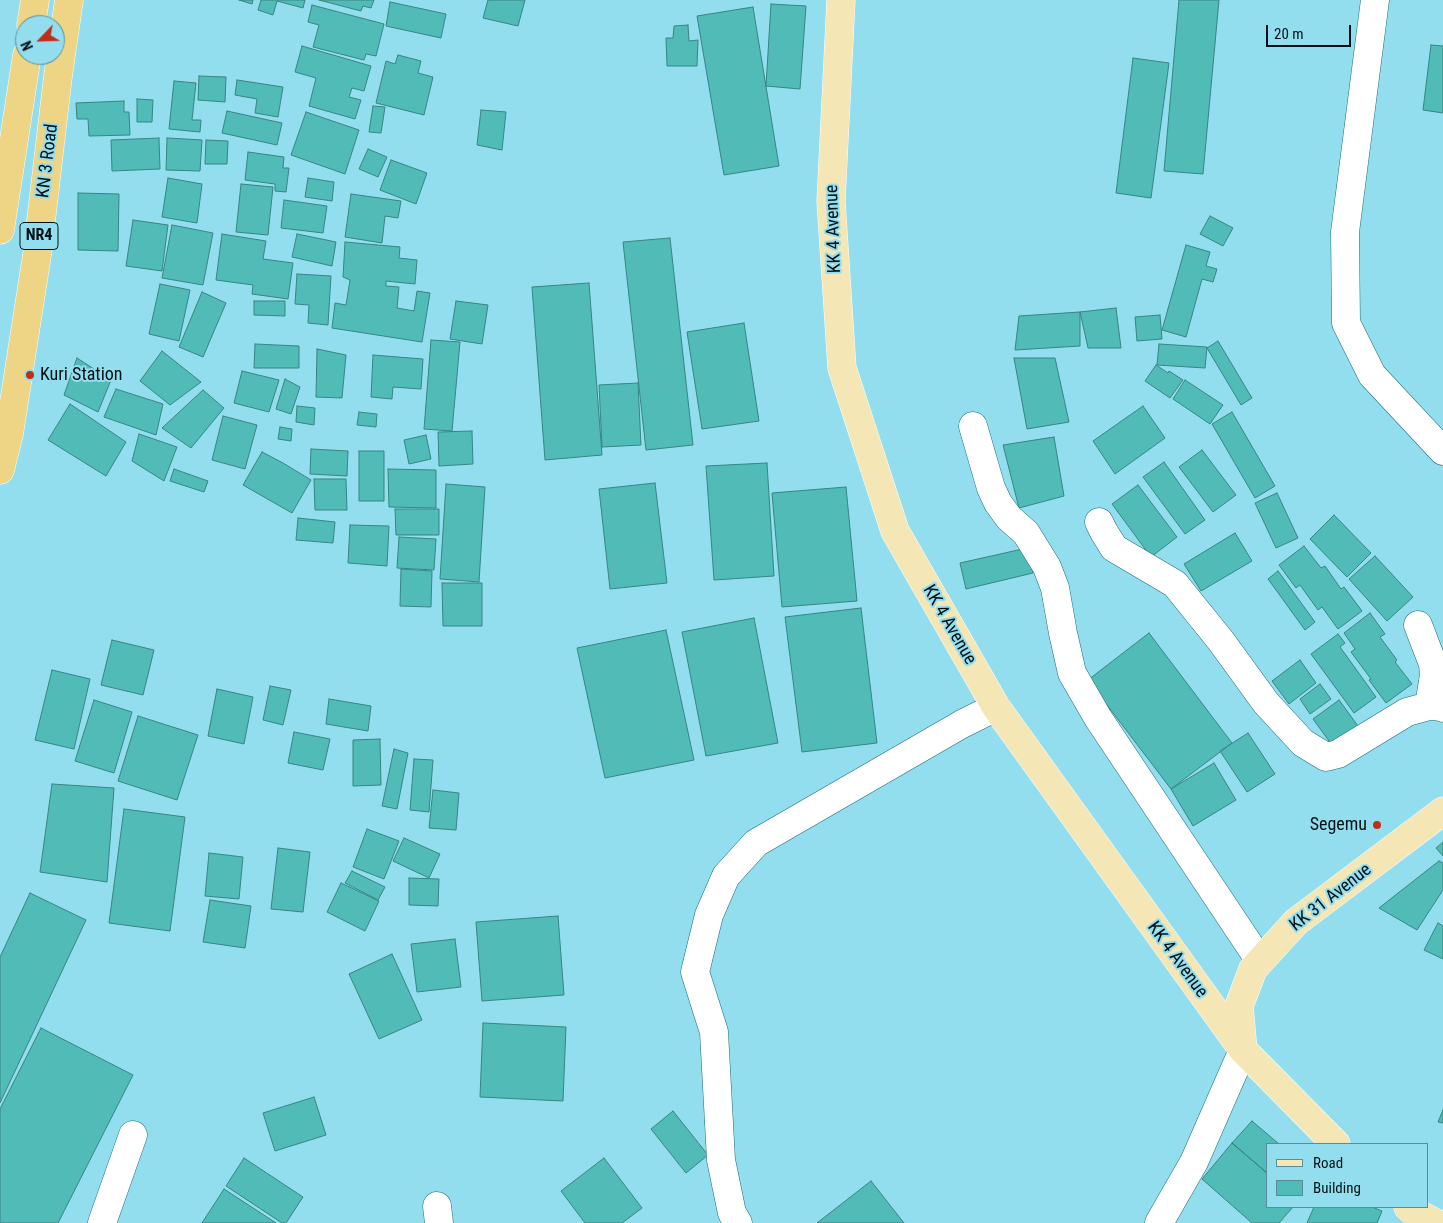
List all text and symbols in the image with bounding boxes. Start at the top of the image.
north arrow [15,15,65,65]
scale bar [1268,15,1353,47]
text: 20 m [1274,25,1304,43]
text: N [18,39,36,53]
street label: KN 3 Road [33,123,63,199]
street label: KK 4 Avenue [822,184,846,274]
road number: NR4 [20,222,58,250]
place label: Kuri Station [40,364,123,386]
marker: Kuri Station [24,369,36,381]
street label: KK 4 Avenue [917,581,981,669]
place label: Segemu [1310,814,1367,836]
marker: Segemu [1371,819,1383,831]
street label: KK 31 Avenue [1286,859,1376,937]
street label: KK 4 Avenue [1142,918,1212,1002]
legend [1266,1143,1428,1208]
text: Road [1313,1154,1343,1172]
text: Building [1313,1179,1361,1197]

